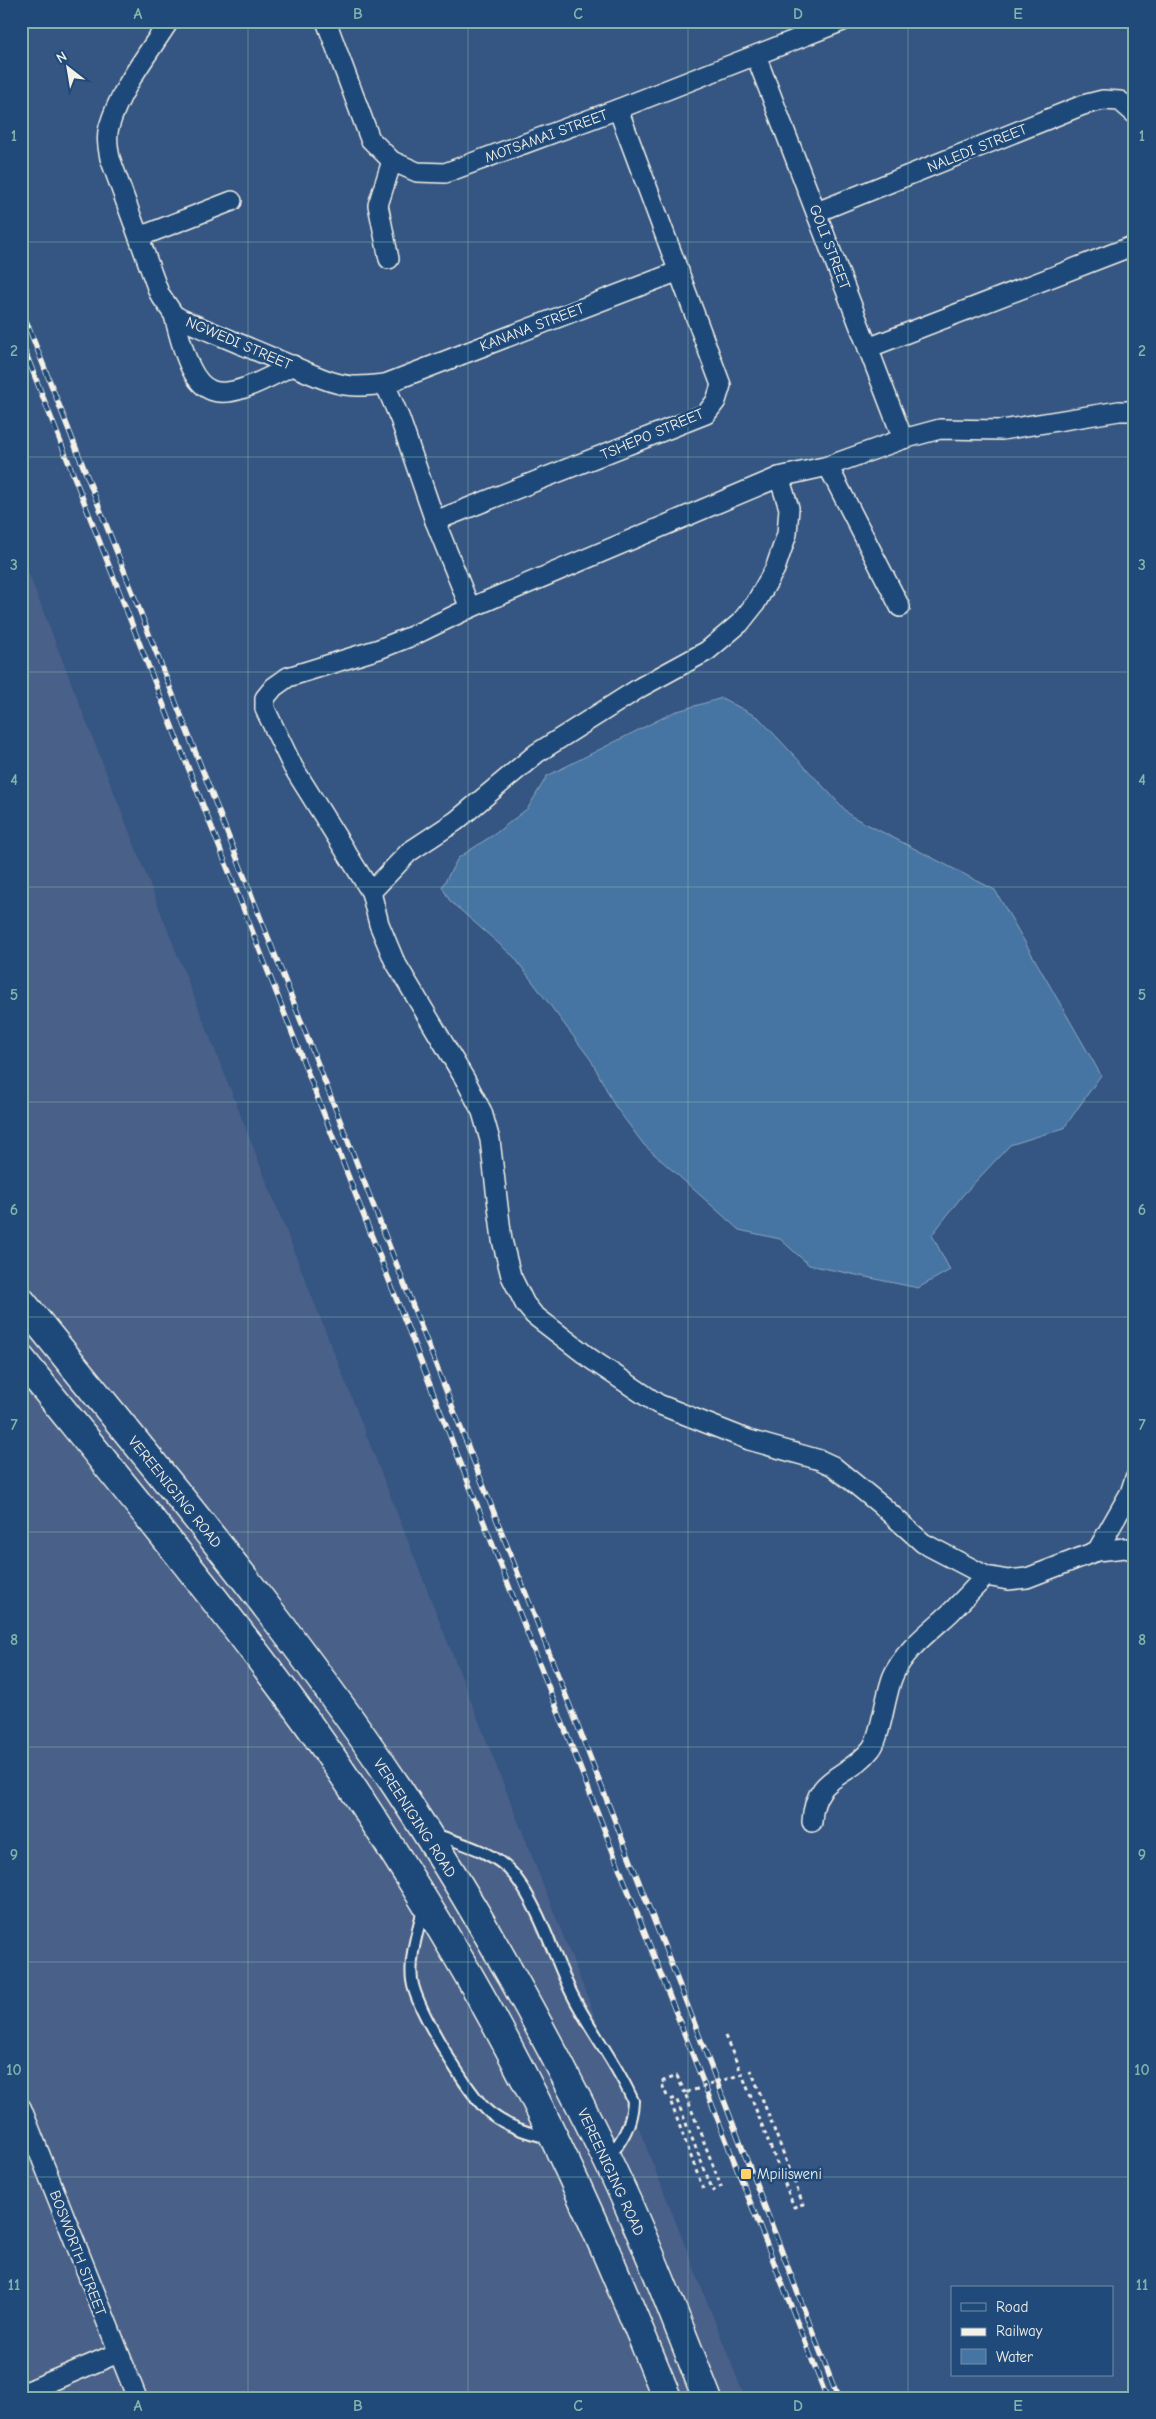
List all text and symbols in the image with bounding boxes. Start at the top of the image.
text: A [134,5,143,23]
text: B [353,5,363,23]
text: C [573,5,583,23]
text: D [793,5,803,23]
text: E [1013,5,1023,23]
north arrow [42,42,92,92]
text: N [53,48,70,67]
street label: MOTSAMAI STREET [482,105,610,167]
street label: NALEDI STREET [924,120,1030,176]
text: 1 [11,127,17,145]
text: 1 [1139,127,1145,145]
street label: GOLI STREET [806,202,855,292]
street label: KANANA STREET [477,299,587,355]
street label: NGWEDI STREET [183,313,295,374]
text: 2 [10,342,18,360]
text: 2 [1138,342,1146,360]
street label: TSHEPO STREET [598,404,706,464]
text: 3 [10,556,18,574]
text: 3 [1138,556,1146,574]
text: 4 [10,771,18,789]
text: 4 [1138,771,1146,789]
text: 5 [10,986,18,1004]
text: 5 [1138,986,1146,1004]
text: 6 [10,1201,18,1219]
text: 6 [1138,1201,1146,1219]
text: 7 [10,1416,18,1434]
text: 7 [1138,1416,1146,1434]
street label: VEREENIGING ROAD [124,1433,226,1551]
text: 8 [10,1631,18,1649]
text: 8 [1138,1631,1146,1649]
street label: VEREENIGING ROAD [370,1755,460,1881]
text: 9 [10,1846,18,1864]
text: 9 [1138,1846,1146,1864]
text: 10 [6,2061,22,2079]
text: 10 [1134,2061,1150,2079]
street label: VEREENIGING ROAD [574,2105,648,2239]
place label: Mpilisweni [757,2165,822,2183]
marker: Mpilisweni [739,2167,753,2181]
street label: BOSWORTH STREET [46,2188,110,2318]
text: 11 [8,2276,20,2294]
text: 11 [1136,2276,1148,2294]
legend [951,2286,1114,2376]
text: Road [996,2298,1028,2316]
text: Railway [996,2322,1043,2340]
text: Water [996,2348,1033,2366]
text: A [134,2397,143,2415]
text: B [353,2397,363,2415]
text: C [573,2397,583,2415]
text: D [793,2397,803,2415]
text: E [1013,2397,1023,2415]

